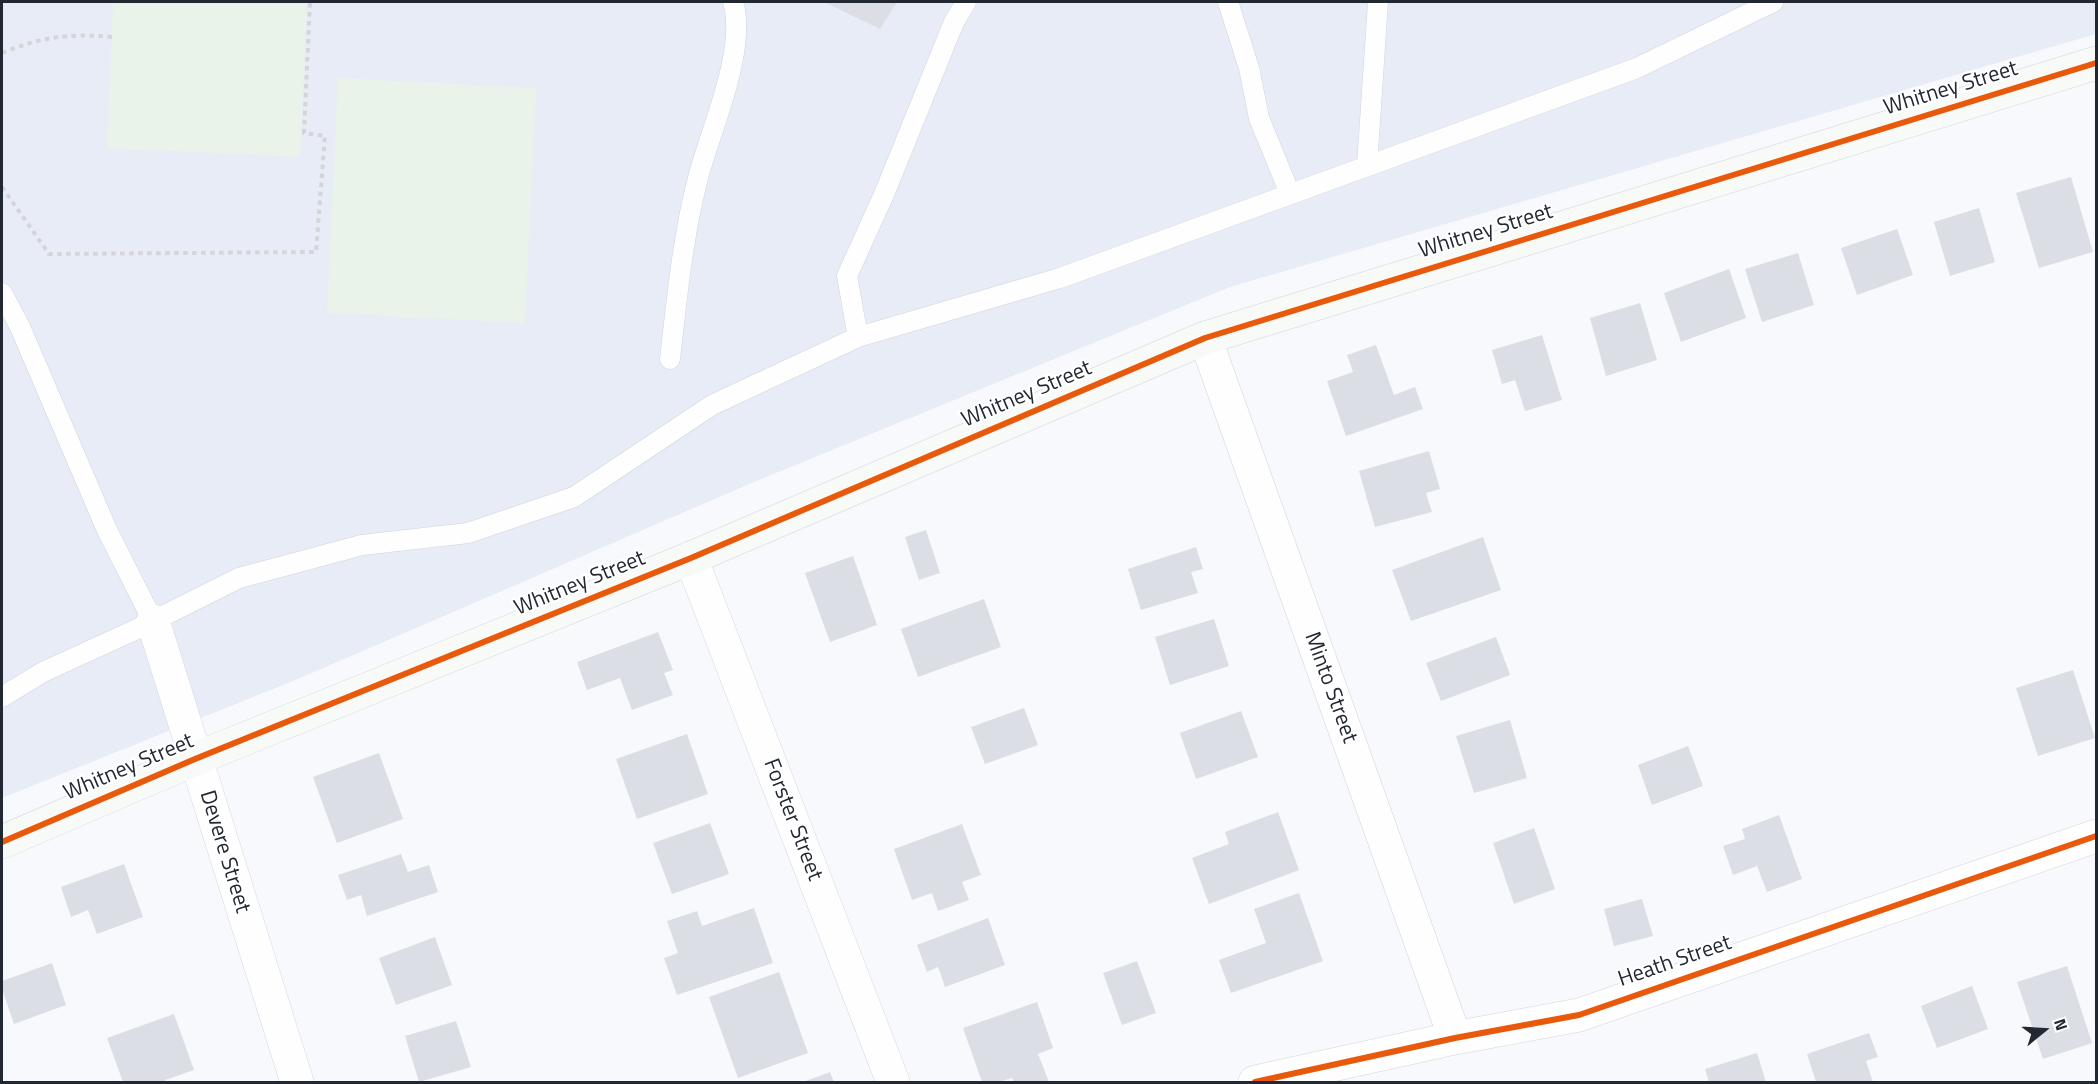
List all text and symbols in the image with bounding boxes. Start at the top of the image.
street label: Whitney Street [1881,56,2021,122]
street label: Whitney Street [1416,199,1556,265]
street label: Whitney Street [958,356,1096,434]
street label: Whitney Street [511,546,649,622]
street label: Minto Street [1298,629,1362,747]
street label: Whitney Street [60,729,198,807]
street label: Forster Street [757,755,827,885]
street label: Devere Street [193,788,255,916]
street label: Heath Street [1615,930,1735,994]
north arrow [2014,1000,2074,1060]
text: N [2048,1015,2074,1033]

